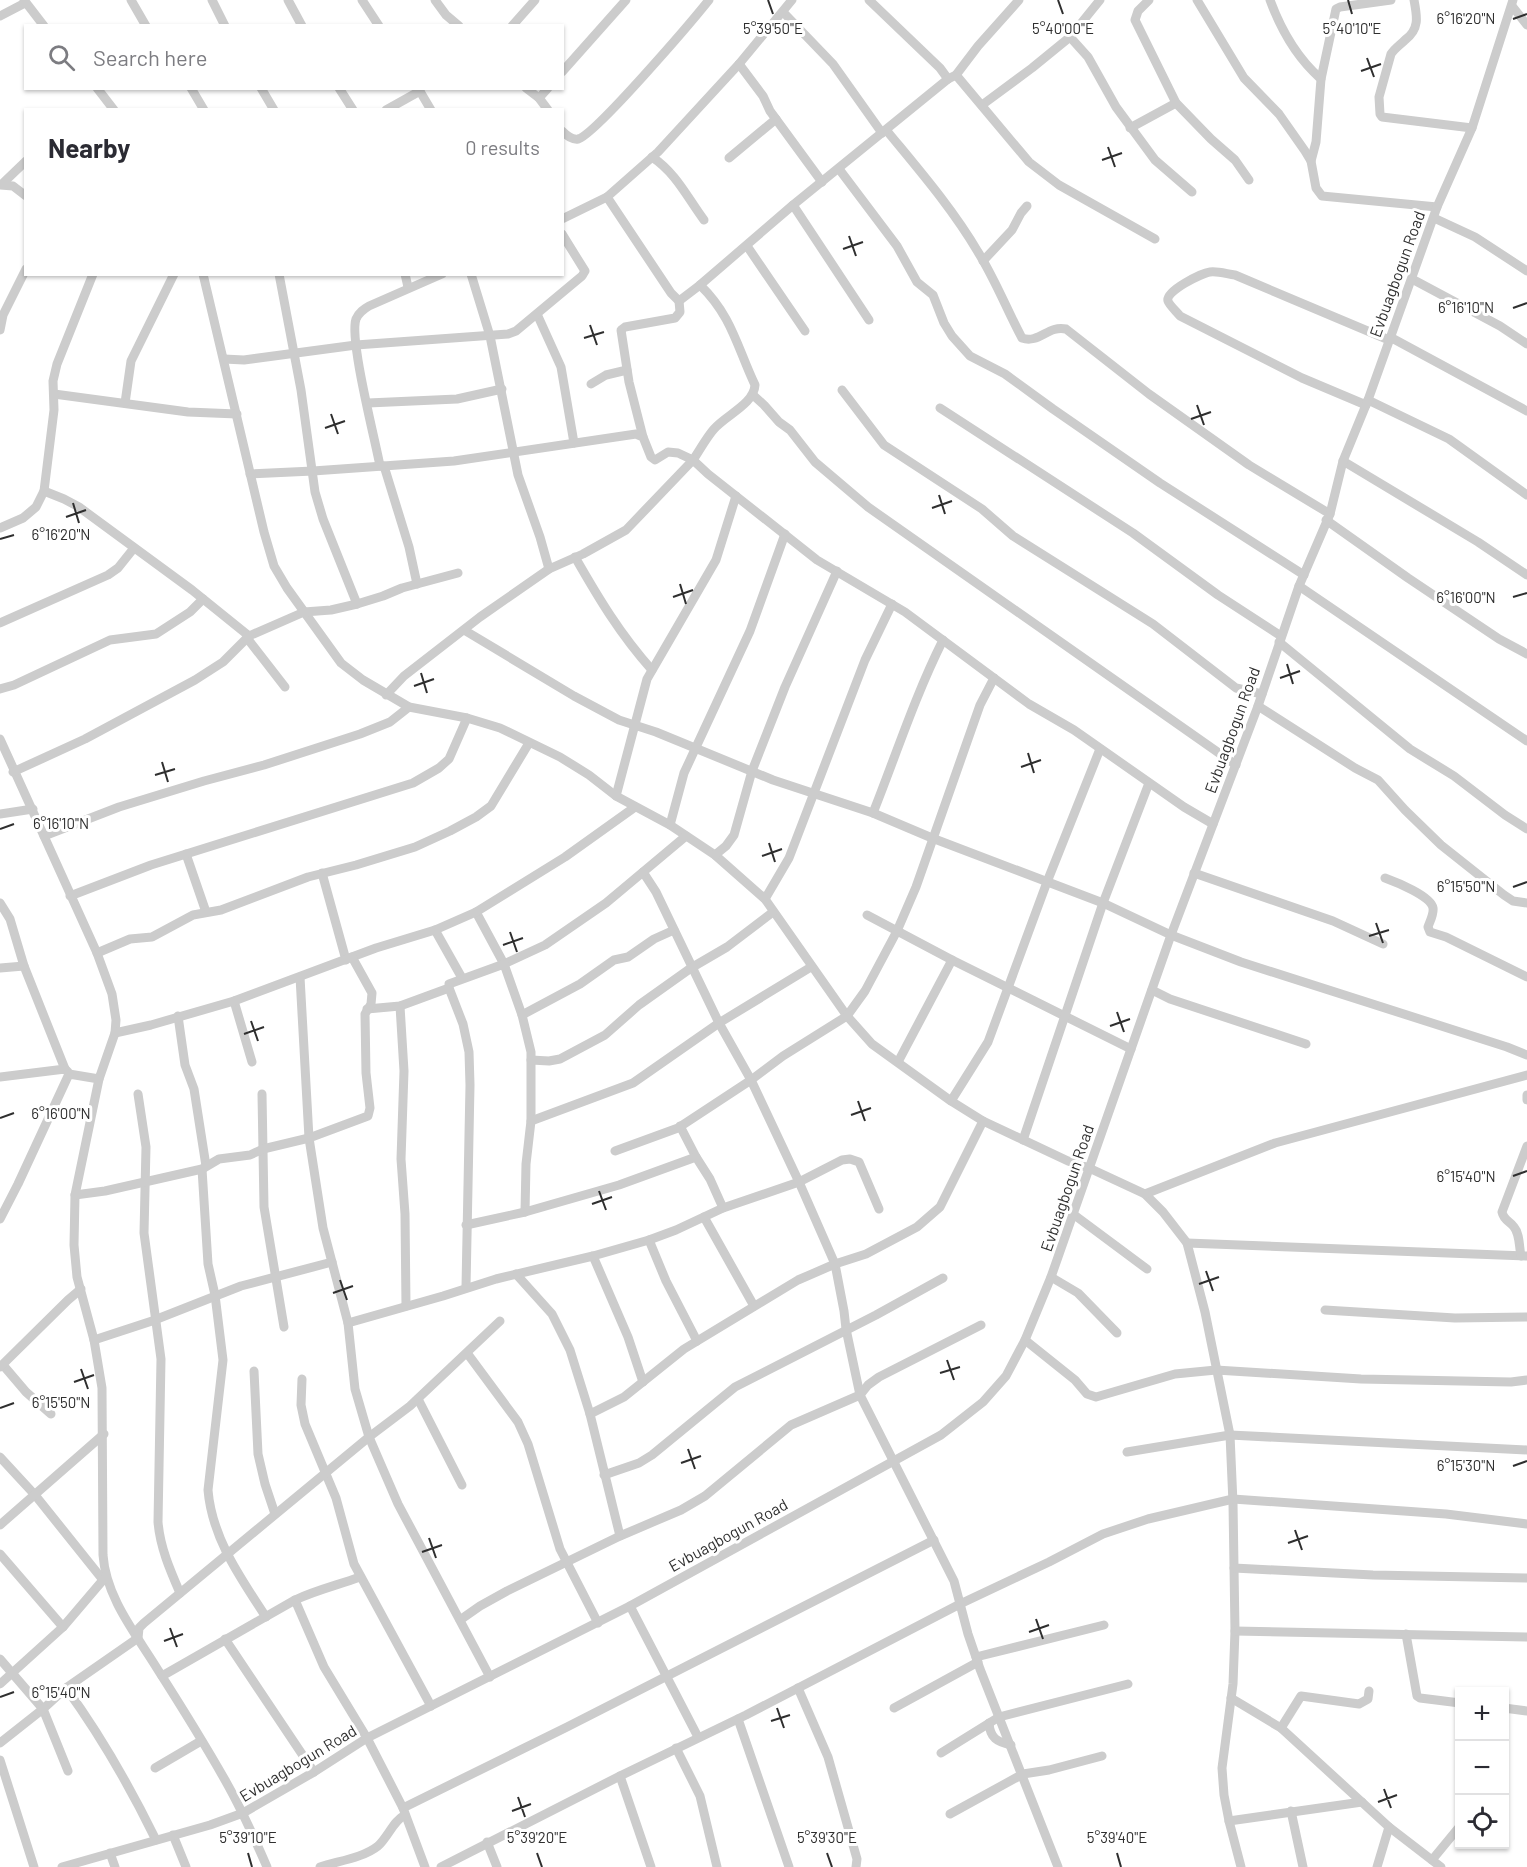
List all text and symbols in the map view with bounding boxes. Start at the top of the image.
text: 6°16'20"N [1437,9,1496,27]
text: 5°39'50"E [743,19,803,37]
text: 5°40'00"E [1032,19,1094,37]
text: 5°40'10"E [1323,19,1381,37]
search box [24,24,564,90]
icon: search [45,41,78,74]
text: Search here [93,44,207,70]
text: Nearby [48,132,130,163]
text: 0 results [465,135,540,159]
street label: Evbuagbogun Road [1365,208,1428,340]
text: 6°16'10"N [1438,298,1494,316]
text: 6°16'20"N [32,525,91,543]
text: 6°16'00"N [1436,588,1496,606]
street label: Evbuagbogun Road [1200,664,1263,796]
text: 6°16'10"N [33,814,89,832]
text: 6°15'50"N [1437,877,1495,895]
text: 6°16'00"N [31,1104,91,1122]
street label: Evbuagbogun Road [1036,1122,1097,1254]
text: 6°15'40"N [1436,1167,1496,1185]
text: 6°15'50"N [32,1393,90,1411]
text: 6°15'30"N [1437,1456,1495,1474]
street label: Evbuagbogun Road [665,1494,791,1575]
text: 6°15'40"N [31,1683,91,1701]
map controls [1455,1687,1509,1849]
button: + [1455,1687,1509,1741]
street label: Evbuagbogun Road [236,1720,360,1805]
button: − [1455,1741,1509,1795]
button: locate [1455,1795,1509,1849]
text: 5°39'10"E [219,1828,277,1846]
text: 5°39'20"E [507,1828,567,1846]
text: 5°39'30"E [797,1828,857,1846]
text: 5°39'40"E [1087,1828,1147,1846]

